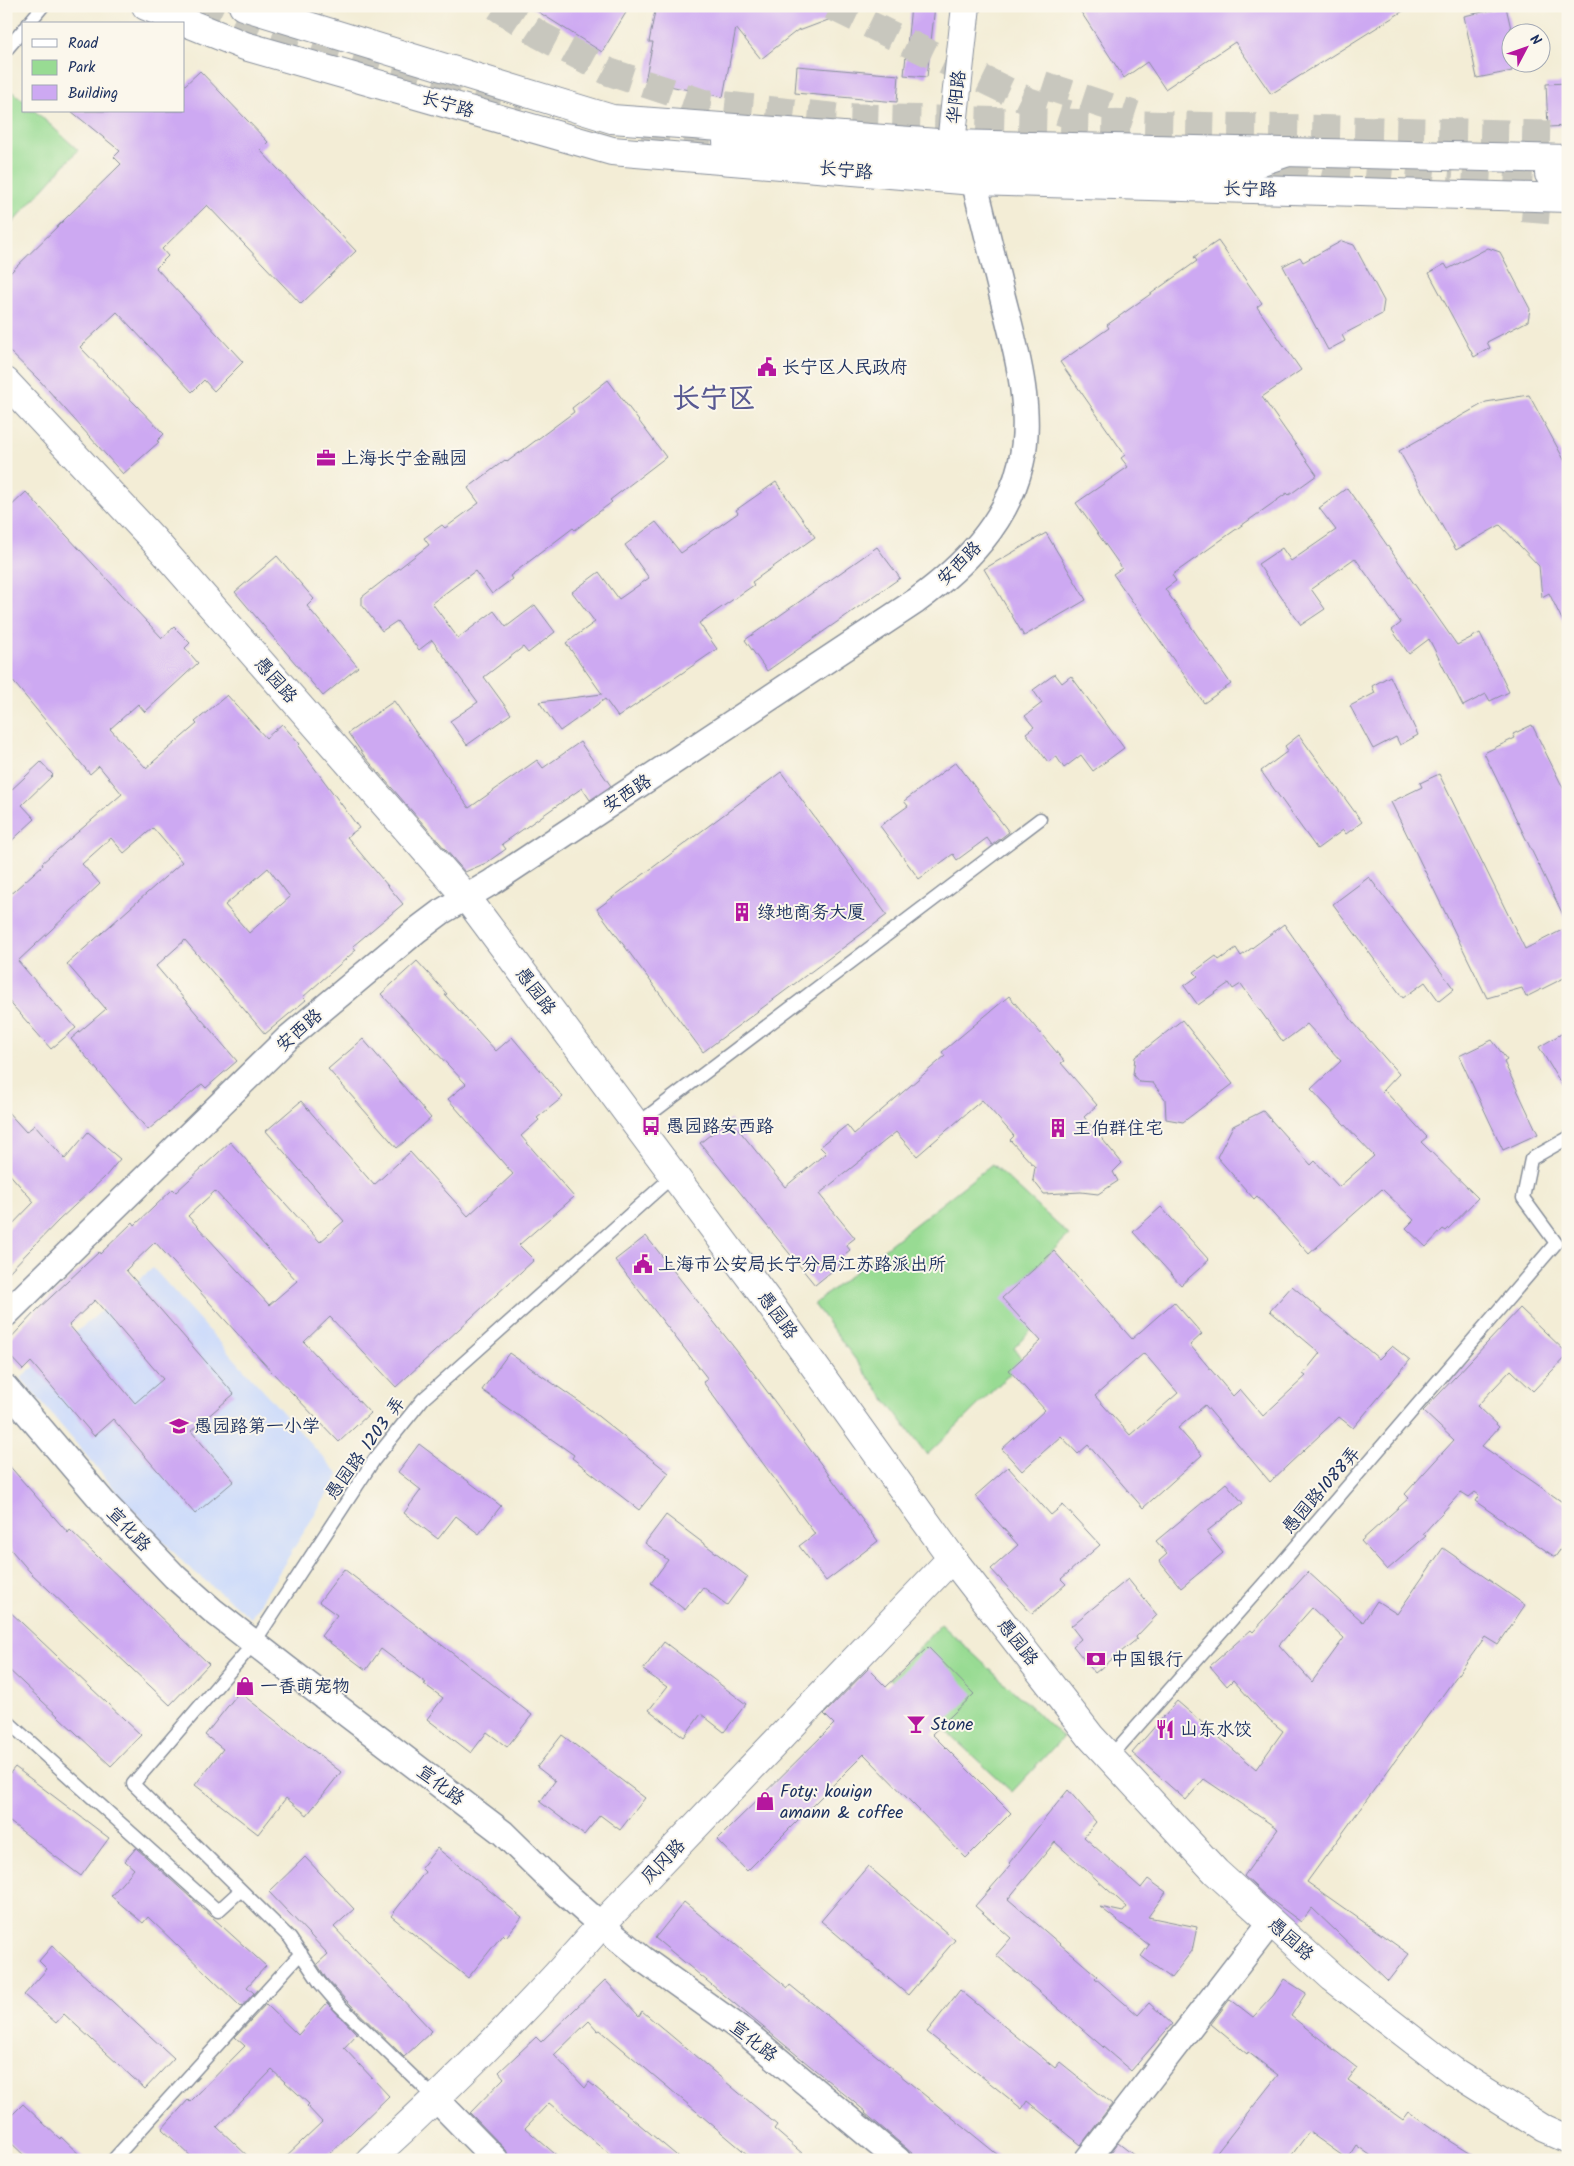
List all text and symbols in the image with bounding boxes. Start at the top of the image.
legend [22,22,185,112]
north arrow [1502,22,1552,72]
text: N [1524,30,1546,51]
text: Road [68,32,99,56]
text: Park [68,56,96,80]
street label: 华阳路 [940,69,975,126]
text: Building [68,82,118,106]
street label: 长宁路 [418,84,478,127]
street label: 长宁路 [818,155,874,188]
street label: 长宁路 [1222,175,1277,206]
place label: 长宁区人民政府 [782,354,908,383]
public building icon: 长宁区人民政府 [756,356,778,378]
district label: 长宁区 [672,377,756,422]
place label: 上海长宁金融园 [341,445,467,474]
office icon: 上海长宁金融园 [315,447,337,469]
street label: 安西路 [931,535,989,593]
street label: 愚园路 [246,651,304,711]
street label: 安西路 [597,767,658,821]
place label: 绿地商务大厦 [757,899,865,928]
building icon: 绿地商务大厦 [731,901,753,923]
street label: 愚园路 [507,962,563,1022]
street label: 安西路 [270,1002,330,1060]
place label: 愚园路安西路 [666,1113,774,1142]
bus stop icon: 愚园路安西路 [640,1115,662,1137]
place label: 王伯群住宅 [1073,1115,1163,1144]
building icon: 王伯群住宅 [1047,1117,1069,1139]
place label: 上海市公安局长宁分局江苏路派出所 [658,1251,946,1280]
public building icon: 上海市公安局长宁分局江苏路派出所 [632,1253,654,1275]
street label: 愚园路 [749,1286,804,1346]
street label: 愚园路 1203 弄 [319,1391,414,1507]
place label: 愚园路第一小学 [194,1413,320,1442]
school or university icon: 愚园路第一小学 [168,1415,190,1437]
street label: 愚园路1088弄 [1276,1441,1369,1541]
street label: 宣化路 [99,1501,157,1560]
street label: 愚园路 [989,1613,1045,1673]
place label: 中国银行 [1111,1646,1183,1675]
bank icon: 中国银行 [1085,1648,1107,1670]
place label: 一香萌宠物 [260,1673,350,1702]
shop icon: 一香萌宠物 [234,1675,256,1697]
place label: Stone [931,1711,973,1740]
bar icon: Stone [905,1713,927,1735]
place label: 山东水饺 [1180,1716,1252,1745]
restaurant icon: 山东水饺 [1154,1718,1176,1740]
street label: 宣化路 [410,1758,470,1814]
place label: Foty: kouign amann & coffee [780,1778,903,1828]
shop icon: Foty: kouign amann & coffee [754,1790,776,1812]
street label: 凤冈路 [635,1833,693,1892]
street label: 愚园路 [1260,1911,1320,1969]
street label: 宣化路 [723,2014,783,2070]

